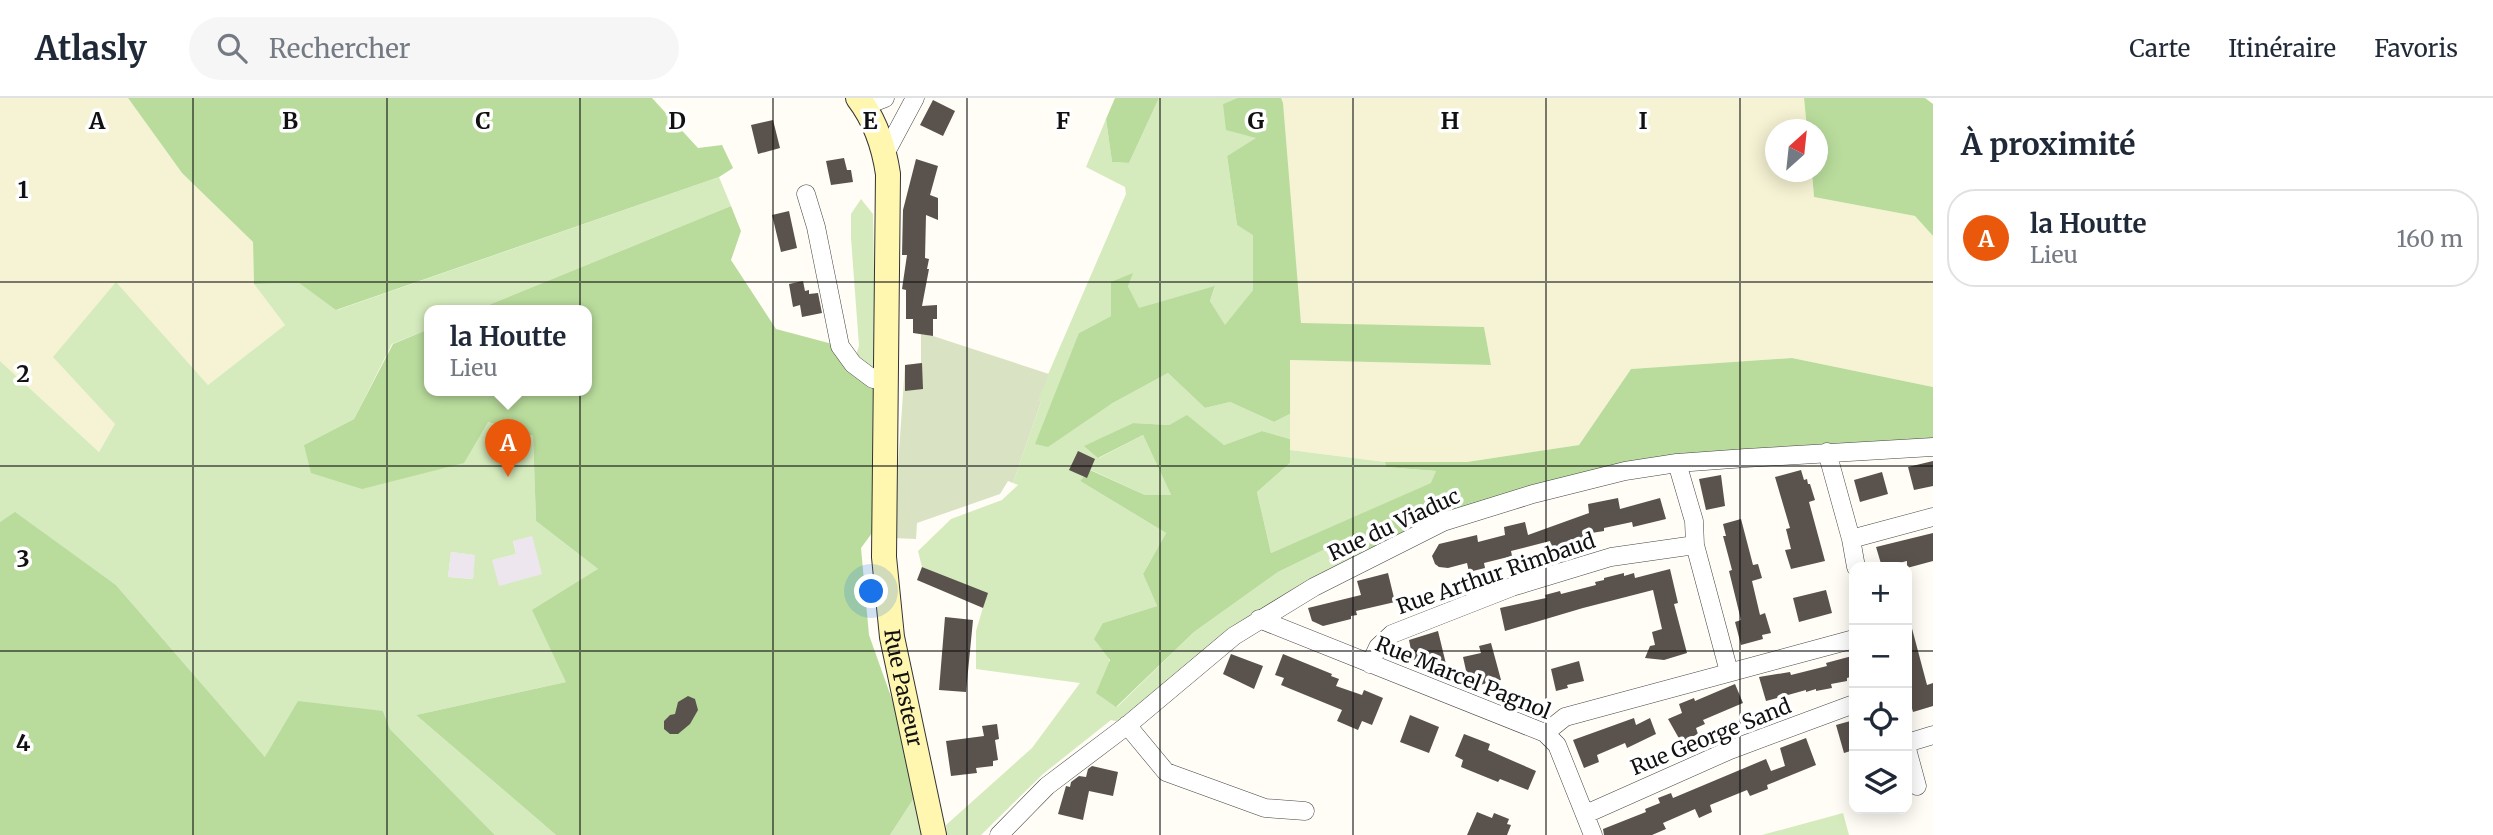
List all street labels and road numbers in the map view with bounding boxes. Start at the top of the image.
street label: Rue du Viaduc [1324,482,1464,567]
street label: Rue Arthur Rimbaud [1393,527,1599,620]
street label: Rue Pasteur [878,628,929,749]
street label: Rue Marcel Pagnol [1371,630,1555,725]
street label: Rue George Sand [1627,692,1795,781]

